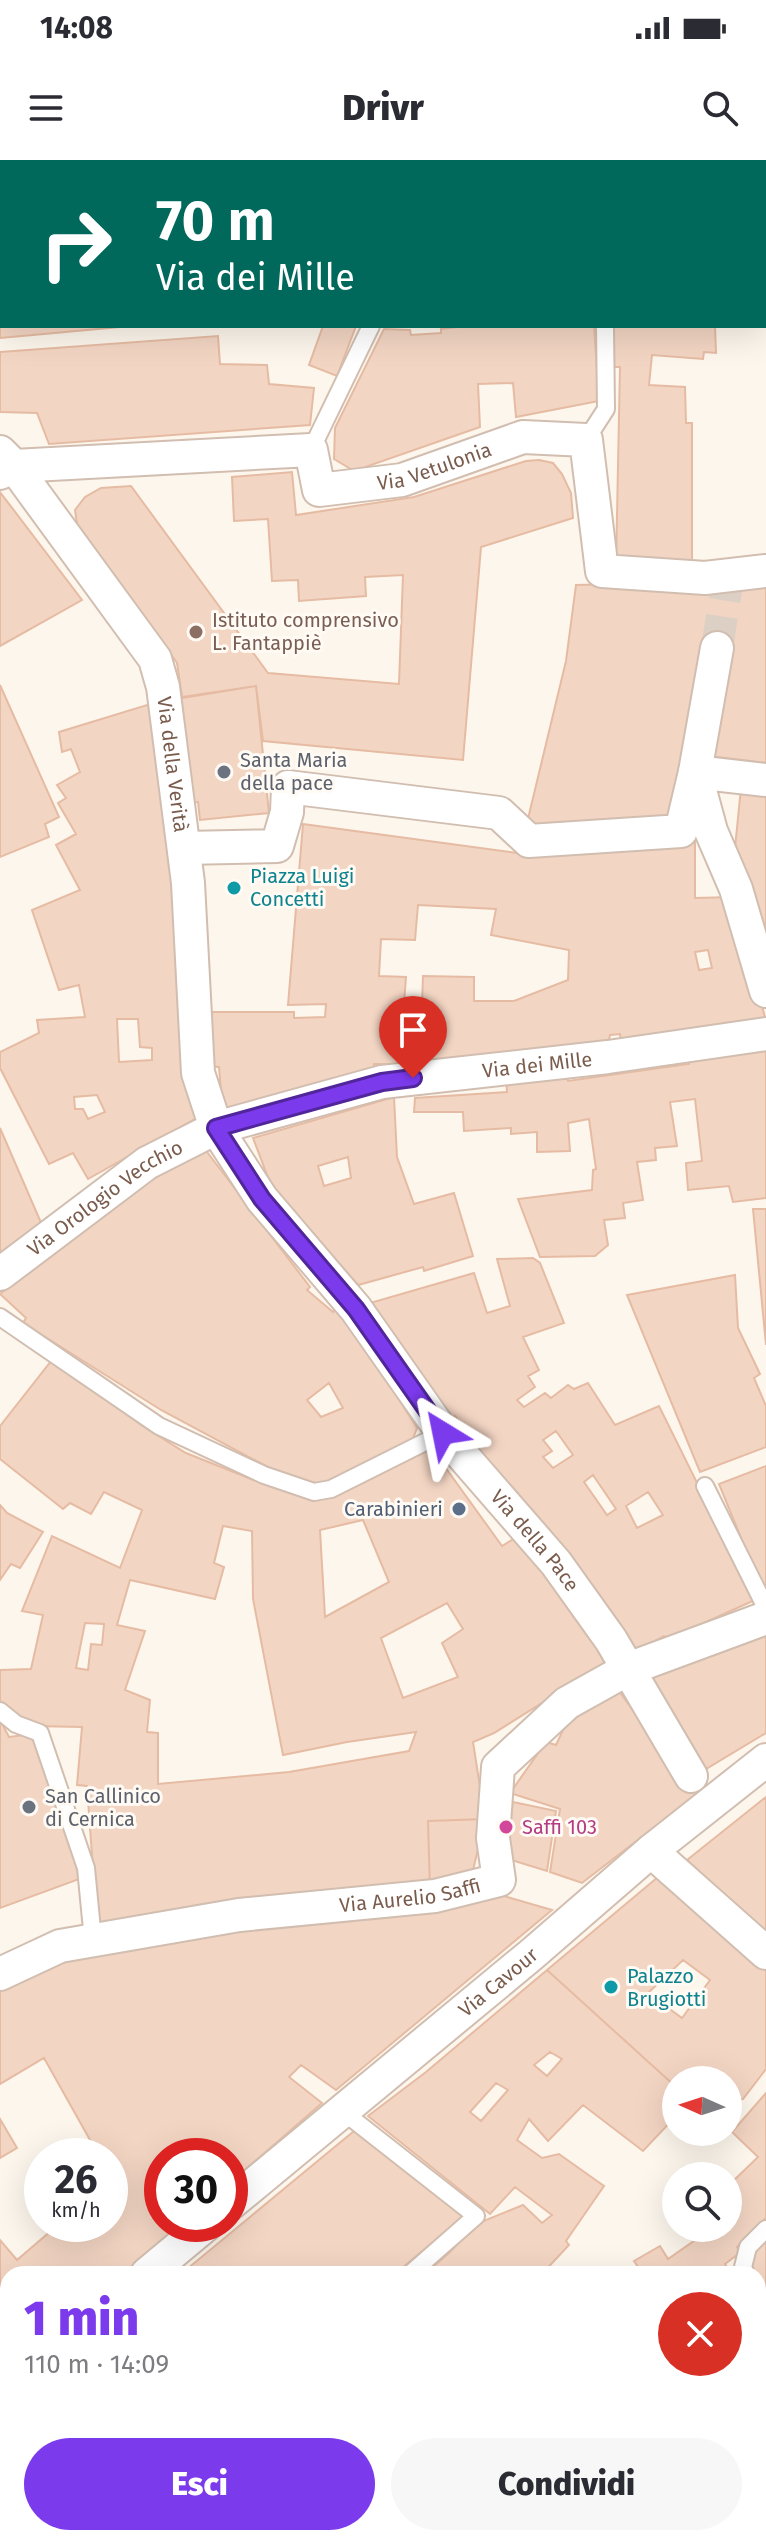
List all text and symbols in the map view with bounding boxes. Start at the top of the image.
text: 14:08 [40,10,113,46]
icon: menu [24,86,68,130]
text: Drivr [342,86,424,130]
icon: search [698,86,742,130]
text: 70 m [156,188,275,255]
icon: right [24,192,128,296]
text: Via dei Mille [156,256,355,300]
street label: Via Vetulonia [376,437,495,495]
place label: Istituto comprensivo L. Fantappiè [212,608,399,655]
marker: Istituto comprensivo L. Fantappiè [187,623,205,641]
street label: Via della Verità [152,695,193,834]
place label: Santa Maria della pace [240,748,347,795]
marker: Santa Maria della pace [215,763,233,781]
place label: Piazza Luigi Concetti [250,864,354,911]
marker: Piazza Luigi Concetti [225,879,243,897]
pin [379,996,447,1078]
icon: arrive [391,1008,435,1052]
street label: Via dei Mille [481,1047,593,1083]
street label: Via Orologio Vecchio [23,1135,187,1261]
position arrow [401,1391,485,1475]
street label: Via della Pace [486,1485,584,1596]
place label: Carabinieri [344,1497,443,1521]
marker: Carabinieri [450,1500,468,1518]
place label: San Callinico di Cernica [45,1784,161,1831]
marker: San Callinico di Cernica [20,1798,38,1816]
place label: Saffi 103 [522,1815,597,1839]
marker: Saffi 103 [497,1818,515,1836]
street label: Via Aurelio Saffi [338,1873,483,1917]
street label: Via Cavour [454,1942,543,2022]
place label: Palazzo Brugiotti [627,1964,706,2011]
marker: Palazzo Brugiotti [602,1978,620,1996]
north arrow [662,2066,742,2146]
map controls [662,2066,742,2242]
speed limit sign: 30 [144,2138,248,2242]
text: 26 [54,2156,98,2204]
button: search [662,2162,742,2242]
text: km/h [51,2198,101,2222]
text: 1 min [24,2290,139,2348]
button: close [658,2292,742,2376]
text: 110 m · 14:09 [24,2349,169,2380]
button: Esci [24,2438,375,2530]
button: Condividi [391,2438,742,2530]

